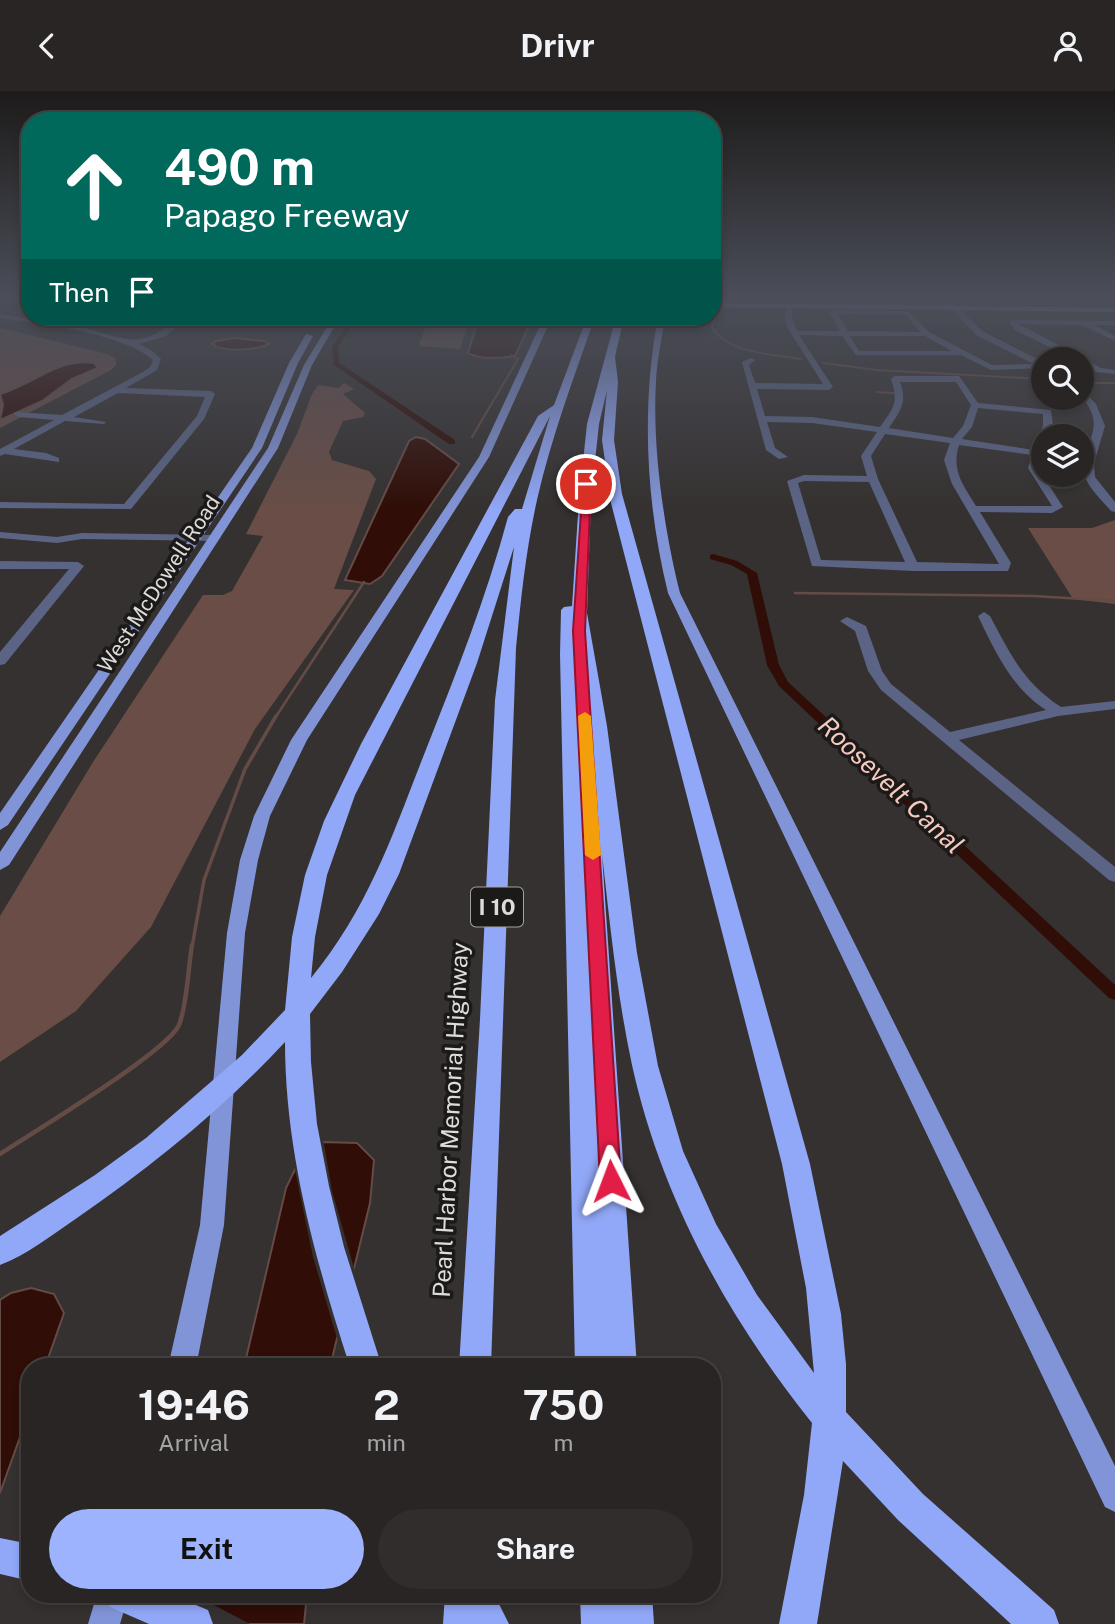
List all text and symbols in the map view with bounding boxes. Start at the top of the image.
icon: back [28,27,66,65]
text: Drivr [520,27,595,64]
icon: person [1049,27,1087,65]
text: 490 m [164,138,315,196]
icon: ahead [49,140,140,231]
text: Papago Freeway [164,197,410,234]
icon: arrive [123,273,161,311]
text: Then [49,277,109,308]
map controls [1031,347,1094,487]
button: search [1031,347,1094,410]
button: layers [1031,424,1094,487]
pin [556,454,616,514]
icon: arrive [567,465,605,503]
street label: West McDowell Road [92,491,225,677]
water label: Roosevelt Canal [812,709,970,860]
road number: I 10 [471,887,523,927]
street label: Pearl Harbor Memorial Highway [427,941,473,1298]
position arrow [574,1144,648,1218]
text: 19:46 [138,1380,250,1429]
text: 2 [373,1380,400,1429]
text: 750 [523,1380,604,1429]
text: Arrival [158,1429,229,1456]
text: min [367,1429,406,1456]
text: m [553,1429,573,1456]
button: Exit [49,1509,364,1589]
button: Share [378,1509,693,1589]

